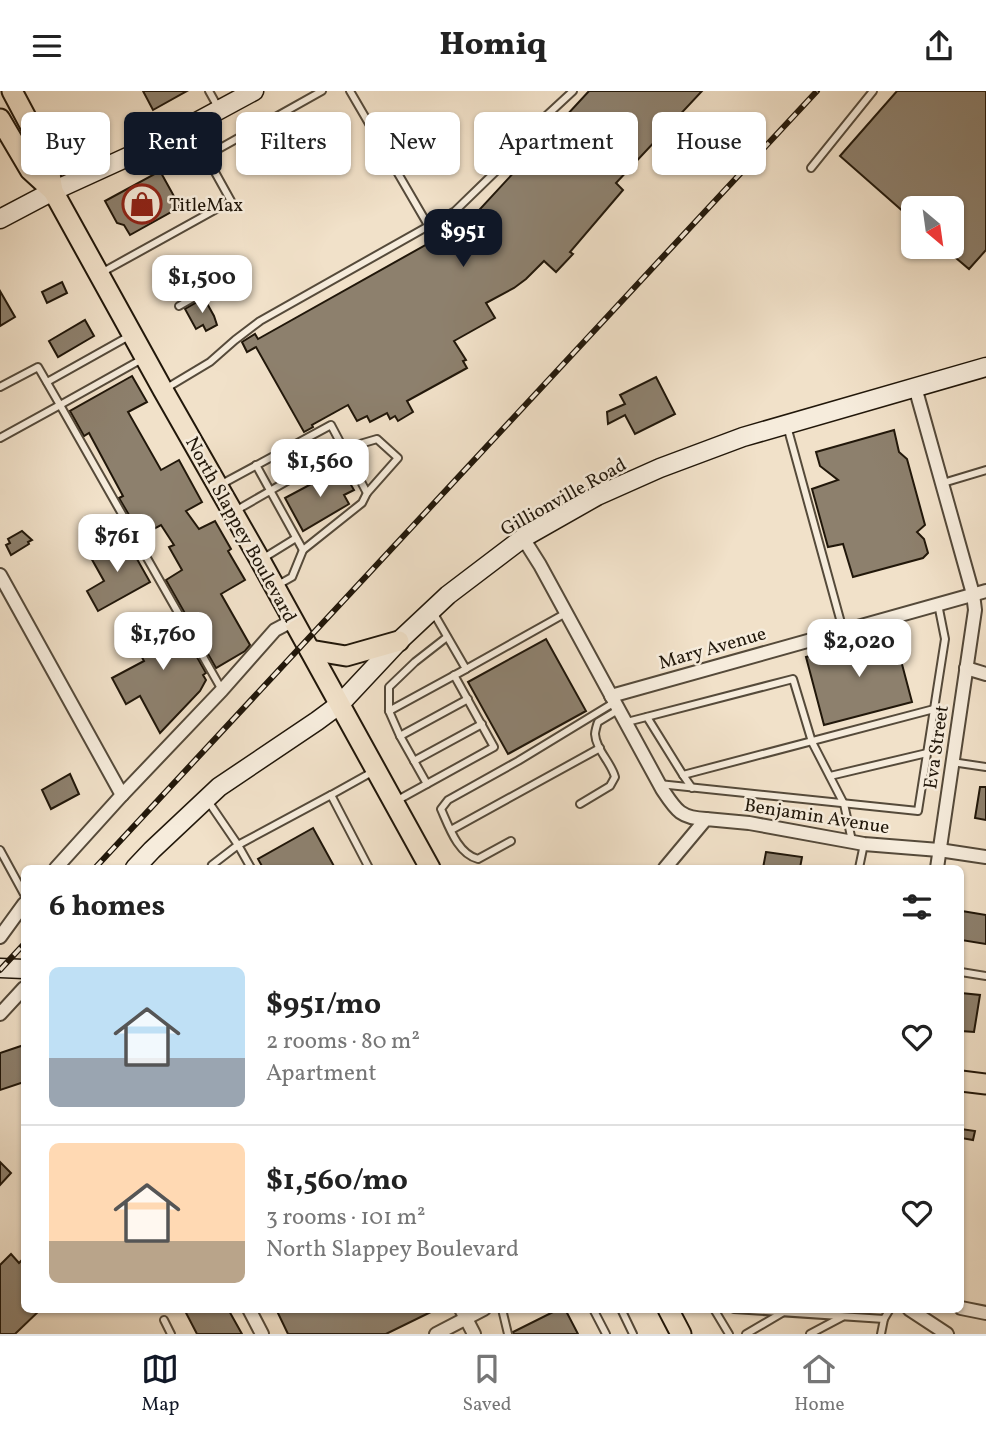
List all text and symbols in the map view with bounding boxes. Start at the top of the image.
text: Homiq [439,24,547,68]
icon: menu [28,27,66,65]
icon: share [920,27,958,65]
chip: Buy [21,112,110,175]
chip: Rent [124,112,222,175]
chip: Filters [236,112,351,175]
chip: New [365,112,460,175]
chip: Apartment [474,112,638,175]
chip: House [652,112,766,175]
shop icon: TitleMax [121,183,163,225]
place label: TitleMax [169,193,243,219]
north arrow [901,196,964,259]
map controls [901,196,964,259]
pin: $951 [422,209,504,269]
text: $951 [440,216,486,248]
pin: $1,500 [145,255,259,315]
text: $1,500 [168,262,236,294]
street label: North Slappey Boulevard [178,432,302,628]
pin: $1,560 [263,439,377,499]
text: $1,560 [287,446,353,478]
street label: Gillionville Road [496,452,632,543]
pin: $761 [76,515,158,574]
text: $761 [94,521,140,553]
pin: $1,760 [106,613,220,672]
text: $1,760 [130,619,196,651]
pin: $2,020 [802,619,916,679]
street label: Mary Avenue [656,621,769,677]
text: $2,020 [823,626,895,658]
street label: Eva Street [918,703,956,791]
street label: Benjamin Avenue [742,793,891,841]
text: 6 homes [49,886,165,928]
icon: filters [898,888,936,926]
text: $951/mo [266,984,381,1026]
icon: home [105,995,189,1079]
icon: heart [898,1018,936,1056]
text: 2 rooms · 80 m² [266,1026,420,1058]
text: Apartment [266,1058,377,1090]
text: $1,560/mo [266,1160,408,1202]
icon: home [105,1171,189,1255]
icon: heart [898,1194,936,1232]
text: 3 rooms · 101 m² [266,1202,426,1234]
text: North Slappey Boulevard [266,1234,519,1266]
tab: Map [141,1350,180,1418]
tab: Saved [462,1350,511,1418]
tab: Home [794,1350,845,1418]

